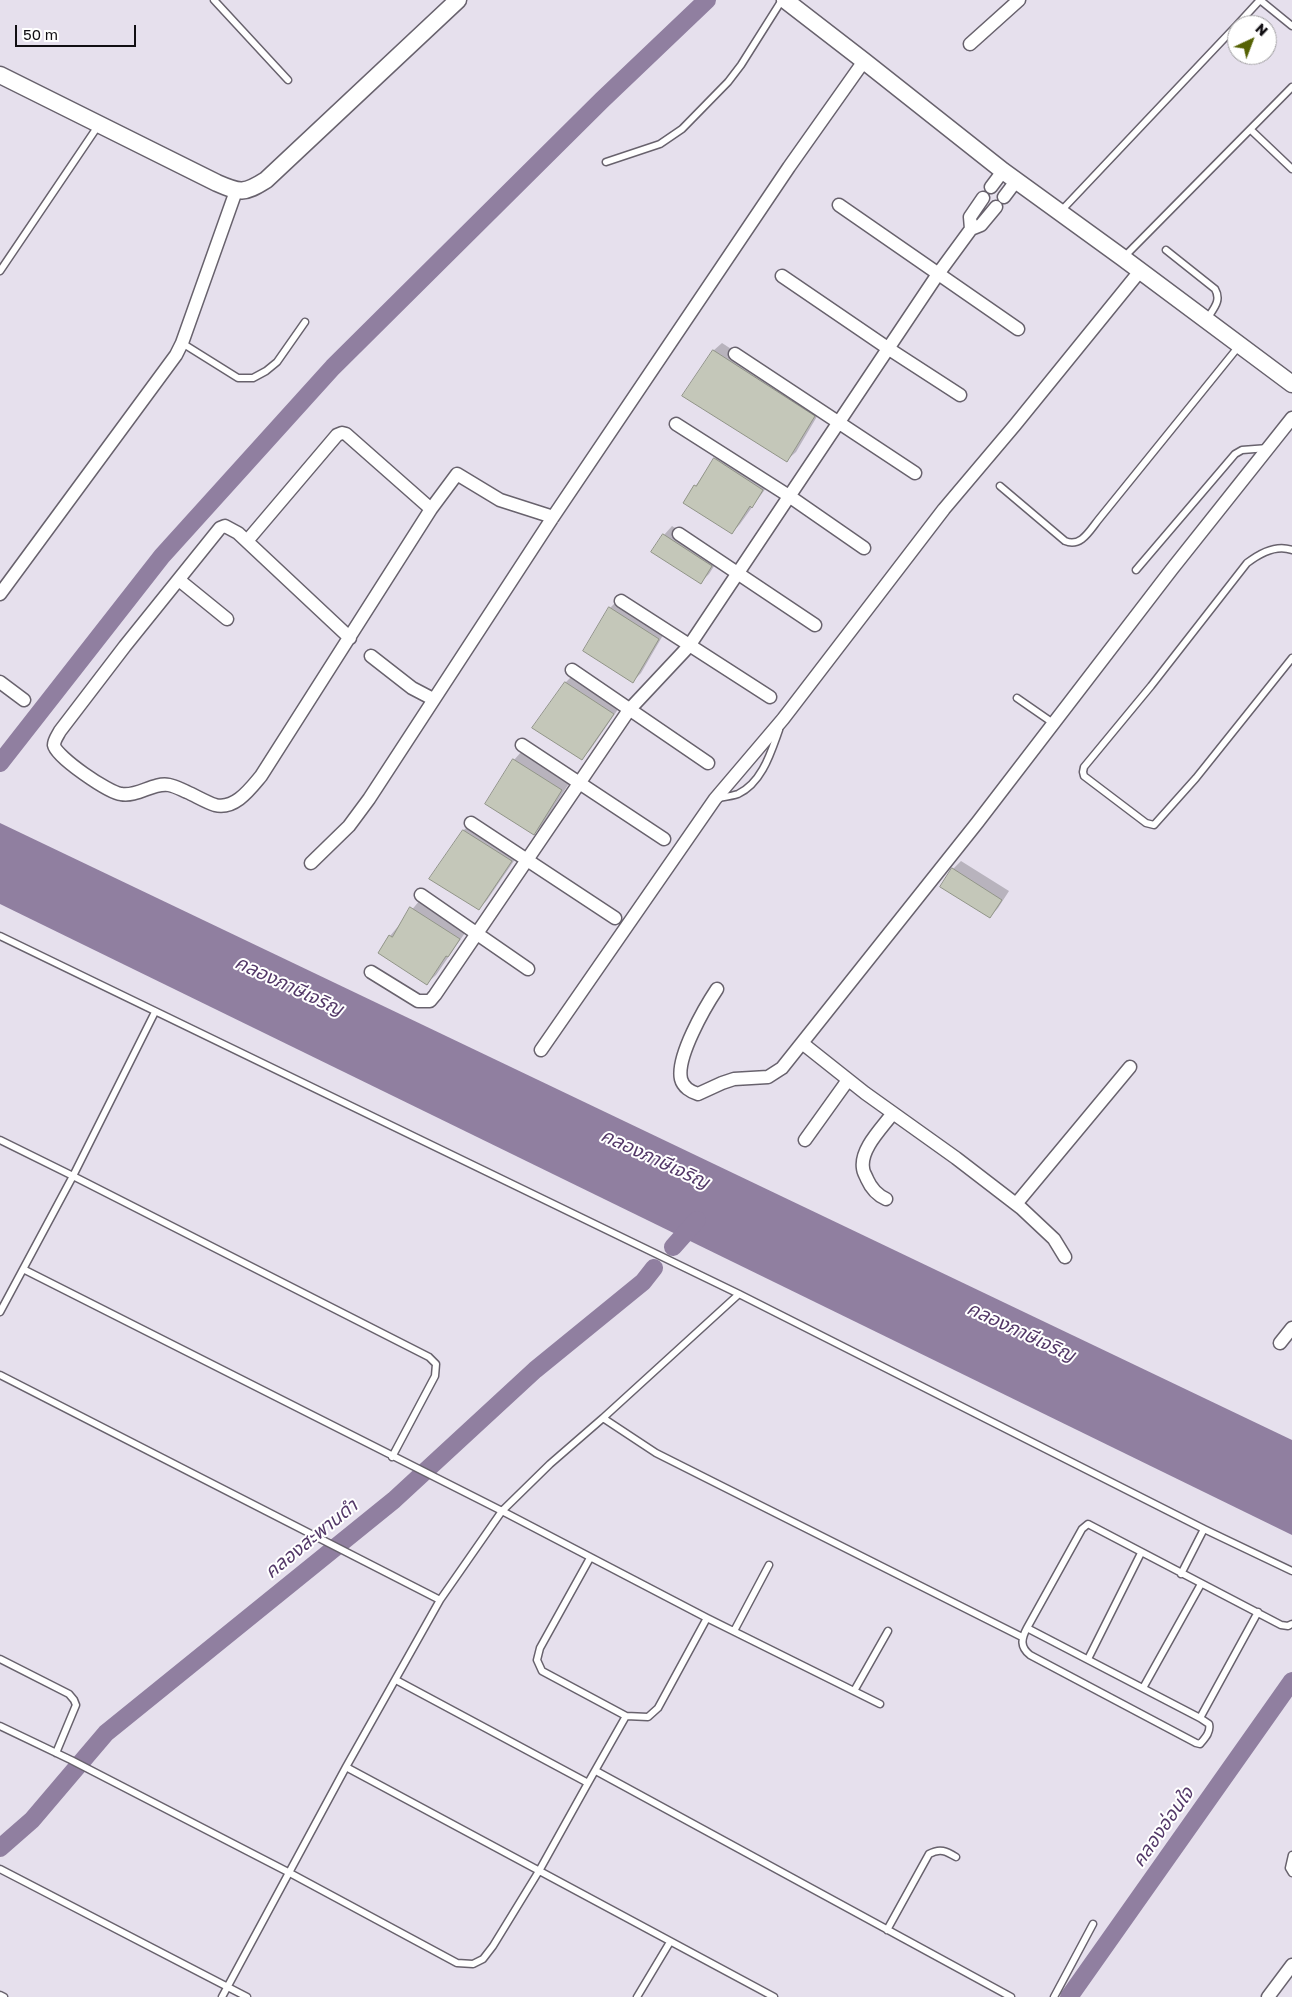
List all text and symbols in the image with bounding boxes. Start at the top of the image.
scale bar [18,15,139,47]
north arrow [1227,15,1277,65]
text: N [1252,20,1272,39]
text: 50 m [23,25,58,43]
water label: คลองภาษีเจริญ [231,951,347,1021]
water label: คลองภาษีเจริญ [597,1124,713,1194]
water label: คลองภาษีเจริญ [963,1297,1079,1367]
water label: คลองสะพานดำ [260,1495,362,1583]
water label: คลองอ่อนใจ [1127,1783,1199,1871]

